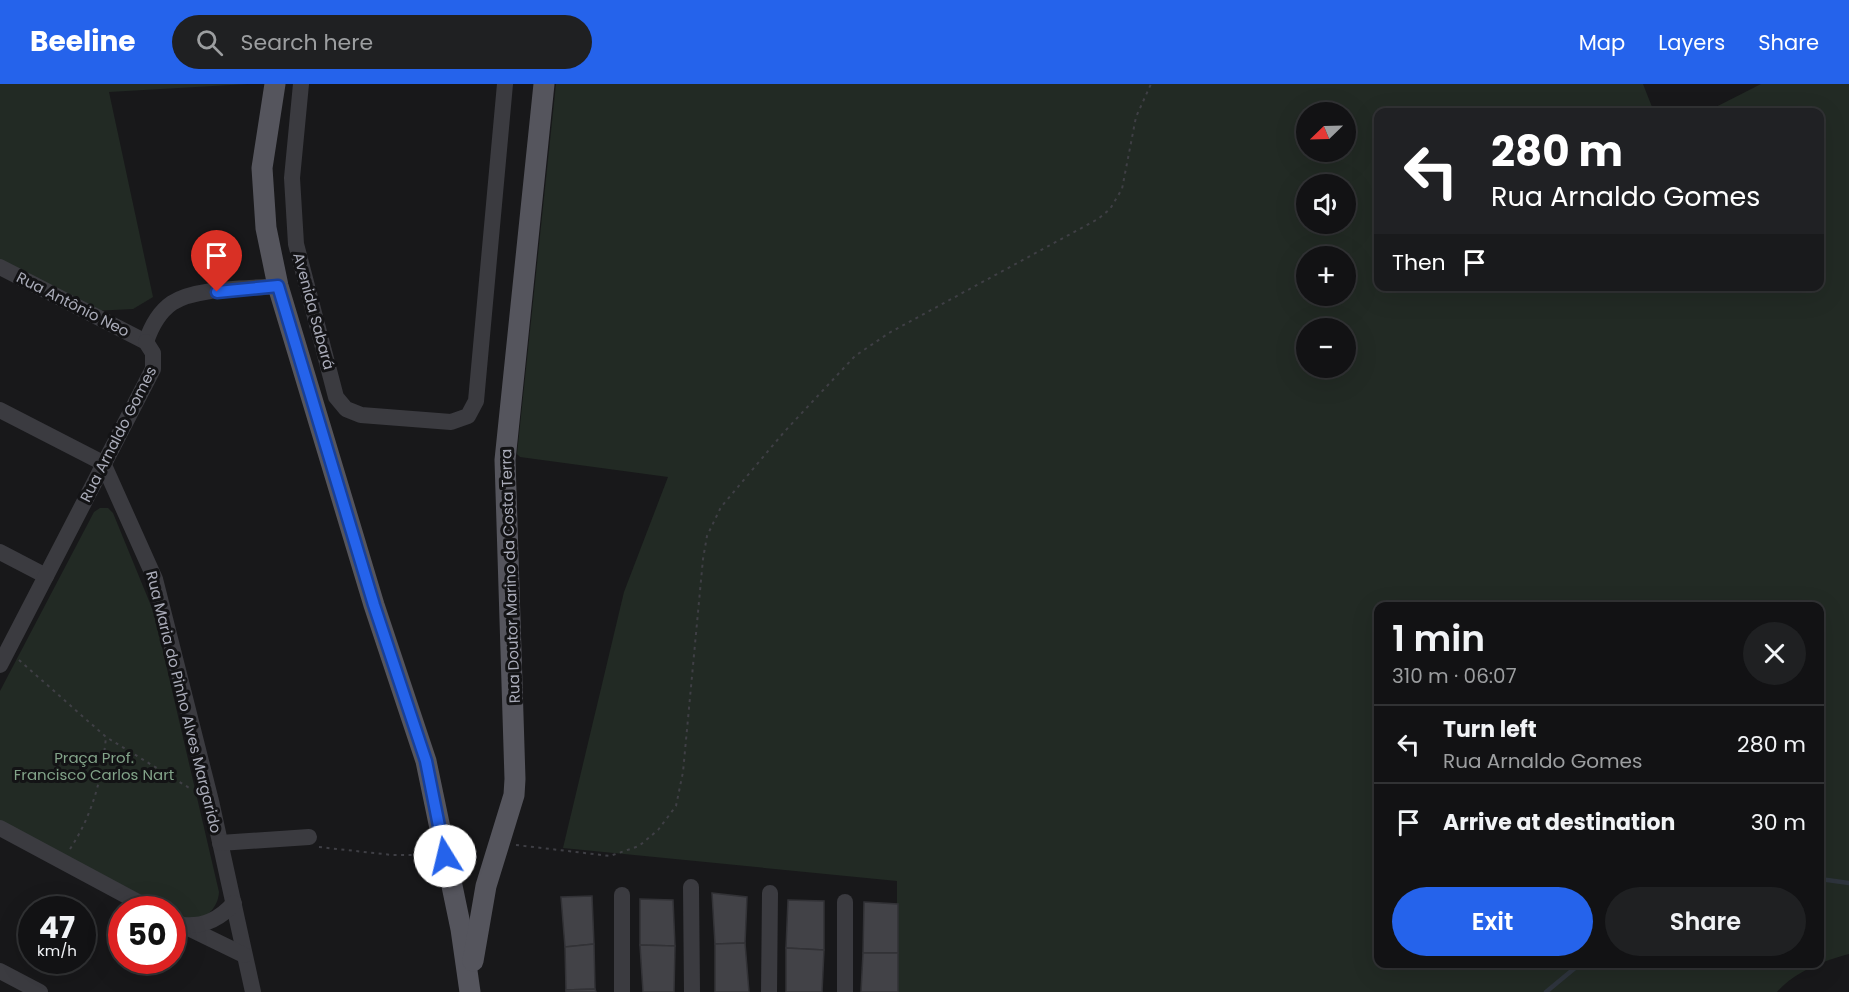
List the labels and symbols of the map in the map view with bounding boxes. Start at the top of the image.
north arrow [1296,102,1356,162]
pin [191,230,242,292]
street label: Avenida Sabará [288,250,340,372]
street label: Rua Antônio Neo [13,267,133,341]
street label: Rua Arnaldo Gomes [75,362,161,505]
street label: Rua Doutor Marino da Costa Terra [495,448,525,704]
street label: Rua Maria do Pinho Alves Margarido [141,569,227,835]
park label: Praça Prof. Francisco Carlos Nart [14,747,174,785]
position arrow [413,824,477,888]
speed limit sign: 50 [108,896,186,974]

